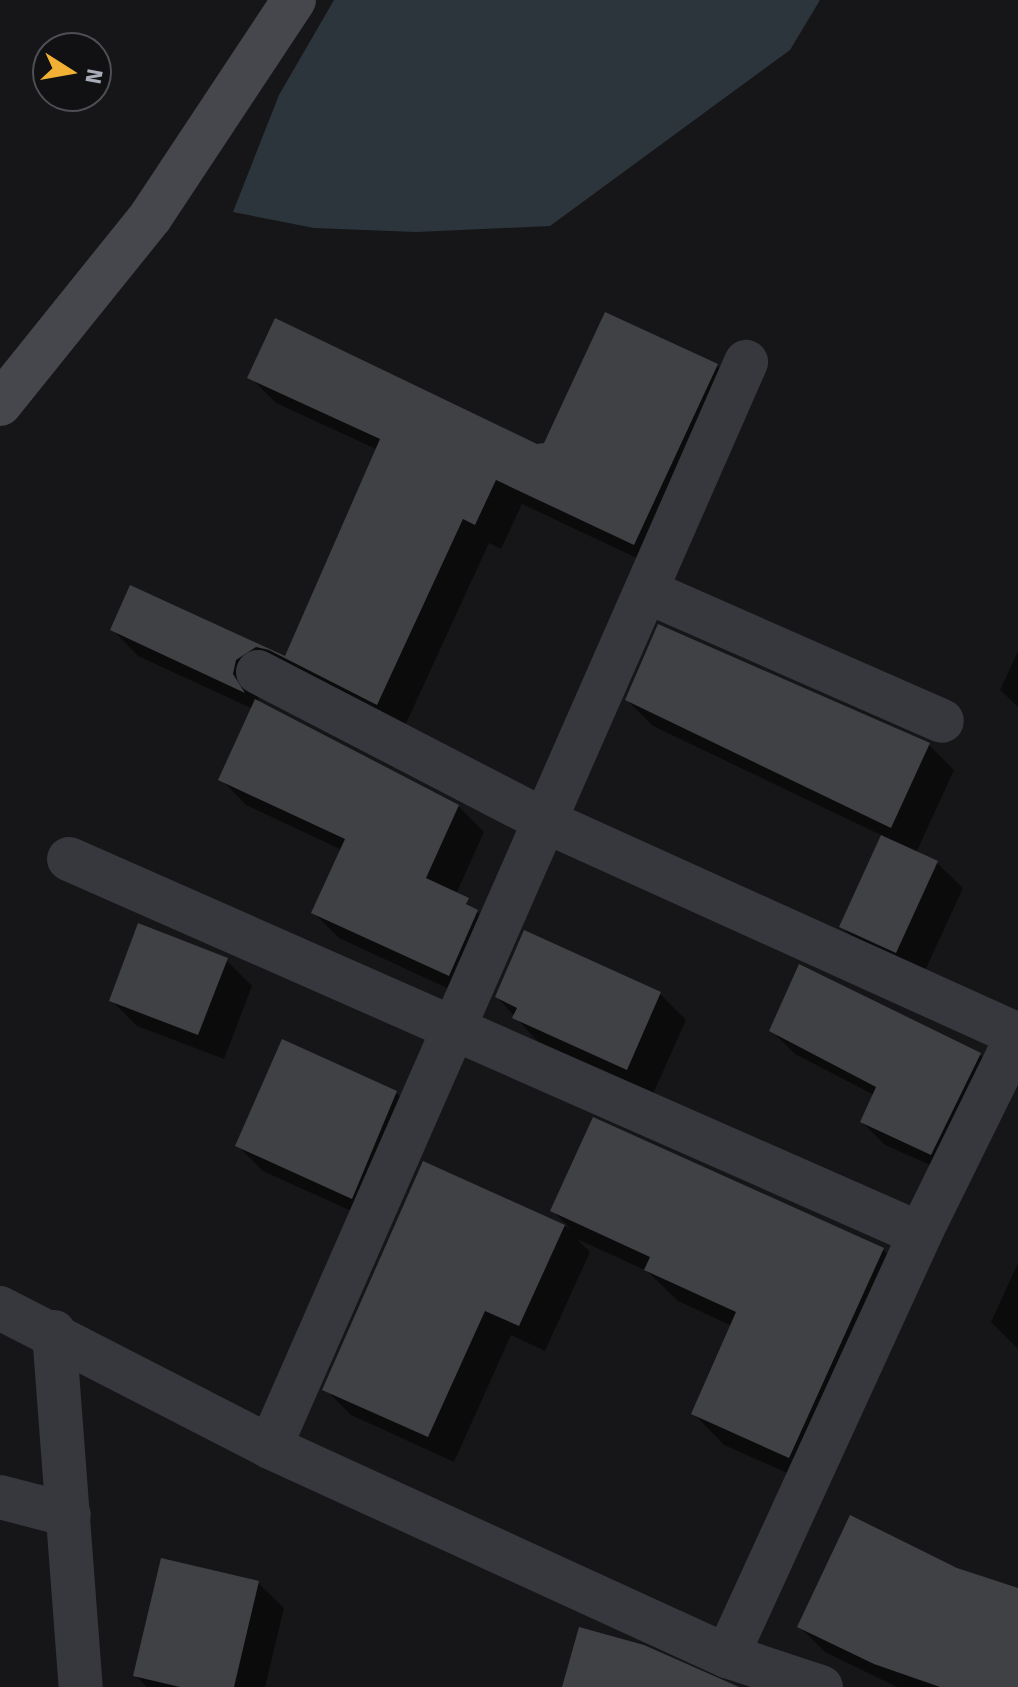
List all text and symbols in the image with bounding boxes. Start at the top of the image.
north arrow [32,32,112,112]
text: N [79,67,109,86]

